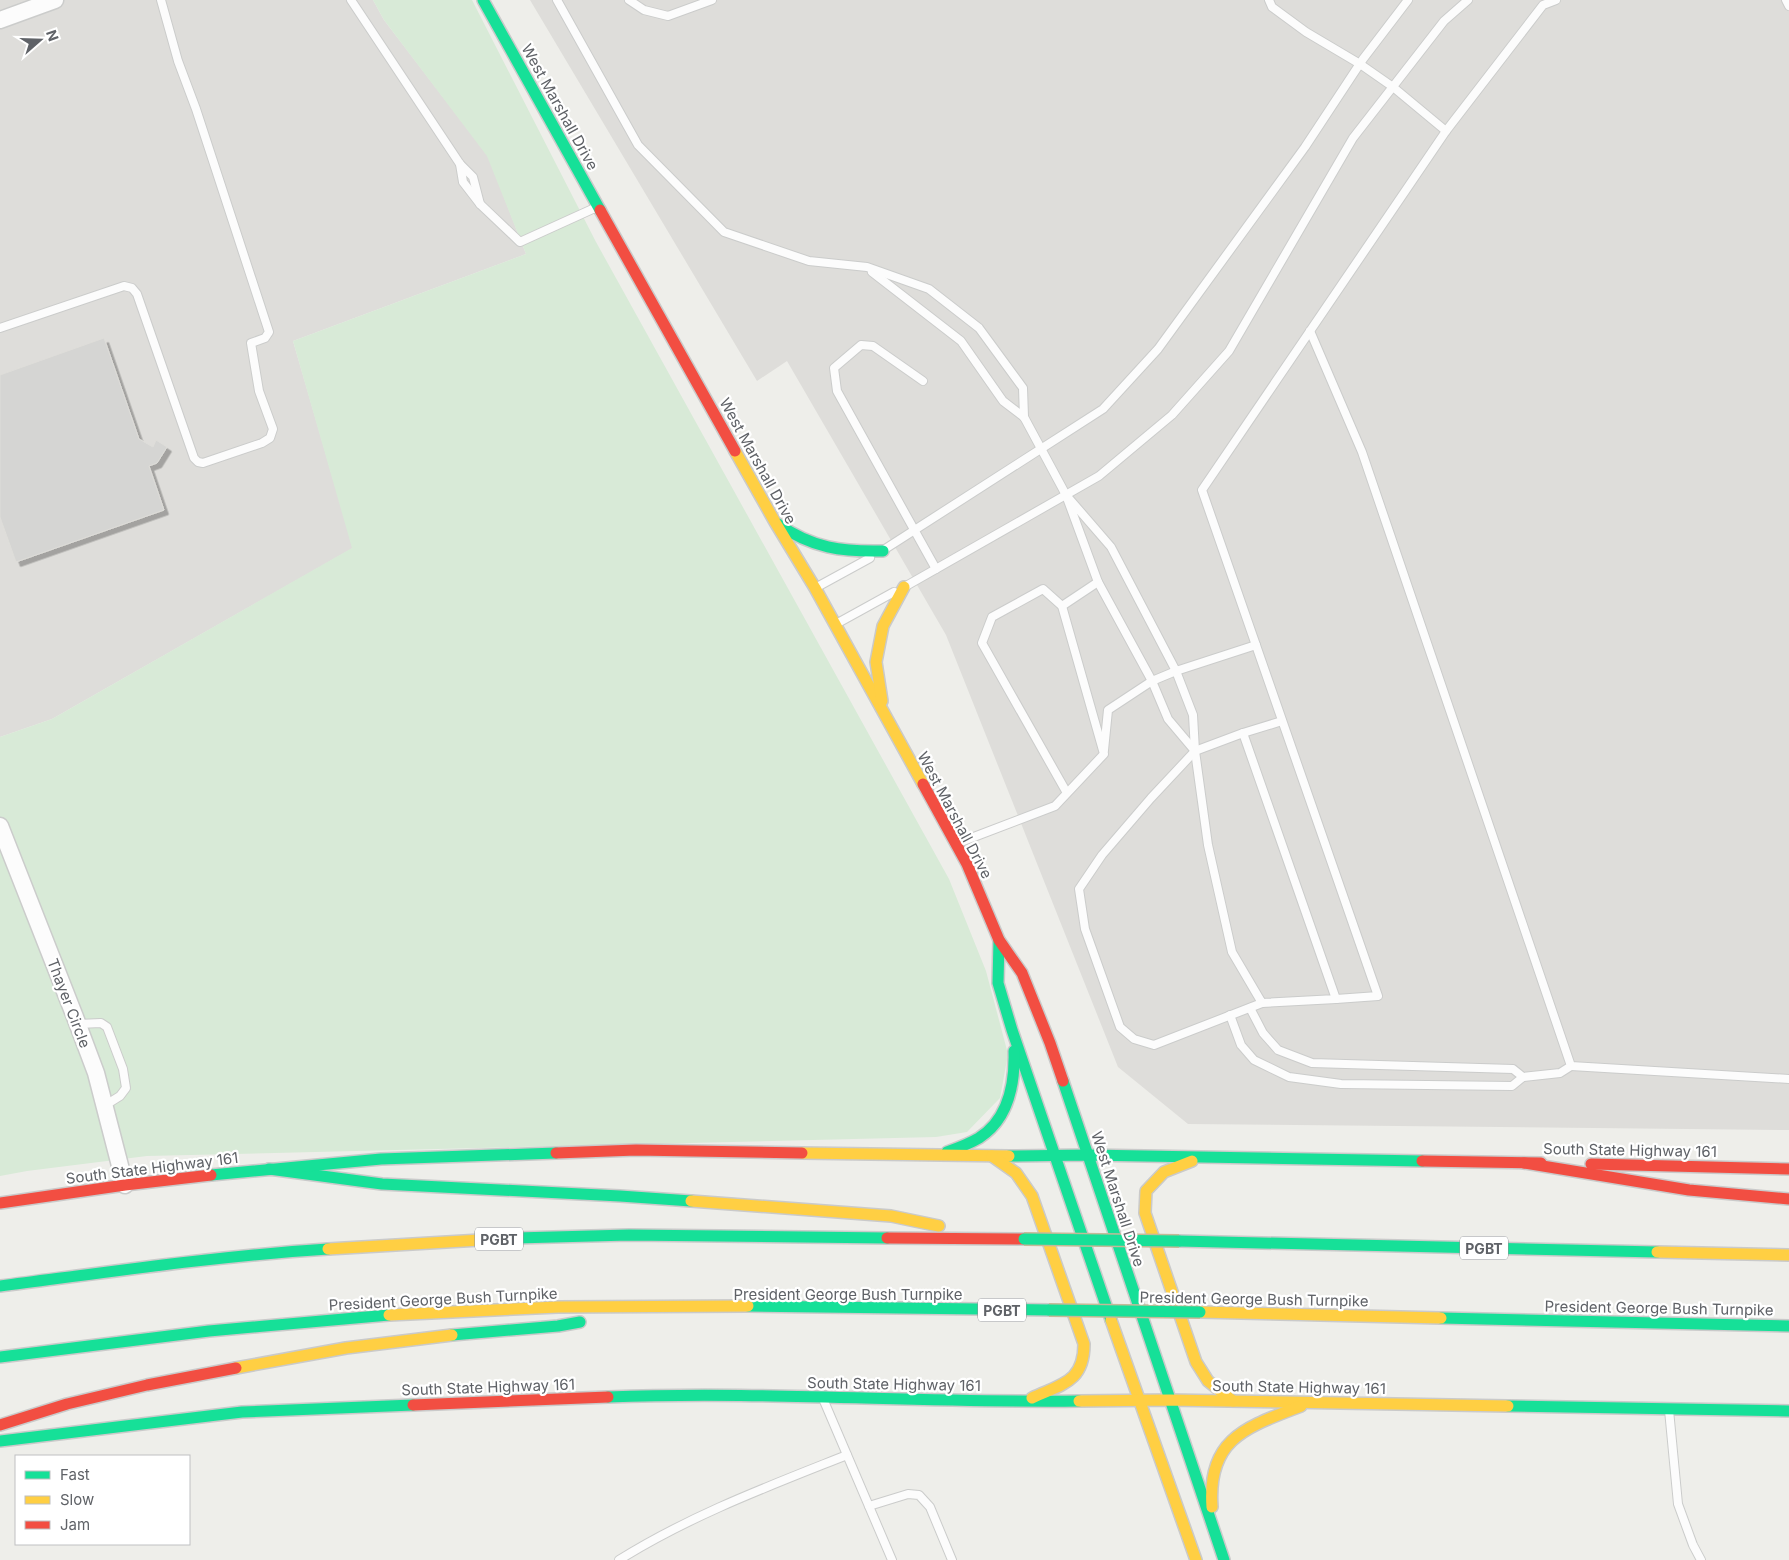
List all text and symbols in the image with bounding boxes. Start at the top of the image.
north arrow [15,15,65,65]
text: N [43,27,62,43]
street label: West Marshall Drive [517,41,603,173]
street label: West Marshall Drive [715,395,801,527]
street label: West Marshall Drive [913,748,997,882]
street label: Thayer Circle [43,956,95,1050]
street label: West Marshall Drive [1087,1129,1149,1269]
street label: South State Highway 161 [1543,1139,1717,1161]
street label: South State Highway 161 [65,1148,239,1188]
road number: PGBT [475,1228,523,1250]
road number: PGBT [1460,1236,1508,1260]
street label: President George Bush Turnpike [328,1284,558,1314]
street label: President George Bush Turnpike [733,1285,963,1304]
street label: President George Bush Turnpike [1139,1288,1369,1310]
street label: President George Bush Turnpike [1544,1297,1774,1319]
road number: PGBT [978,1298,1026,1322]
street label: South State Highway 161 [807,1373,981,1395]
street label: South State Highway 161 [401,1374,575,1400]
street label: South State Highway 161 [1212,1376,1386,1398]
legend [15,1455,190,1545]
text: Fast [60,1465,90,1484]
text: Slow [60,1490,94,1509]
text: Jam [60,1515,90,1534]

